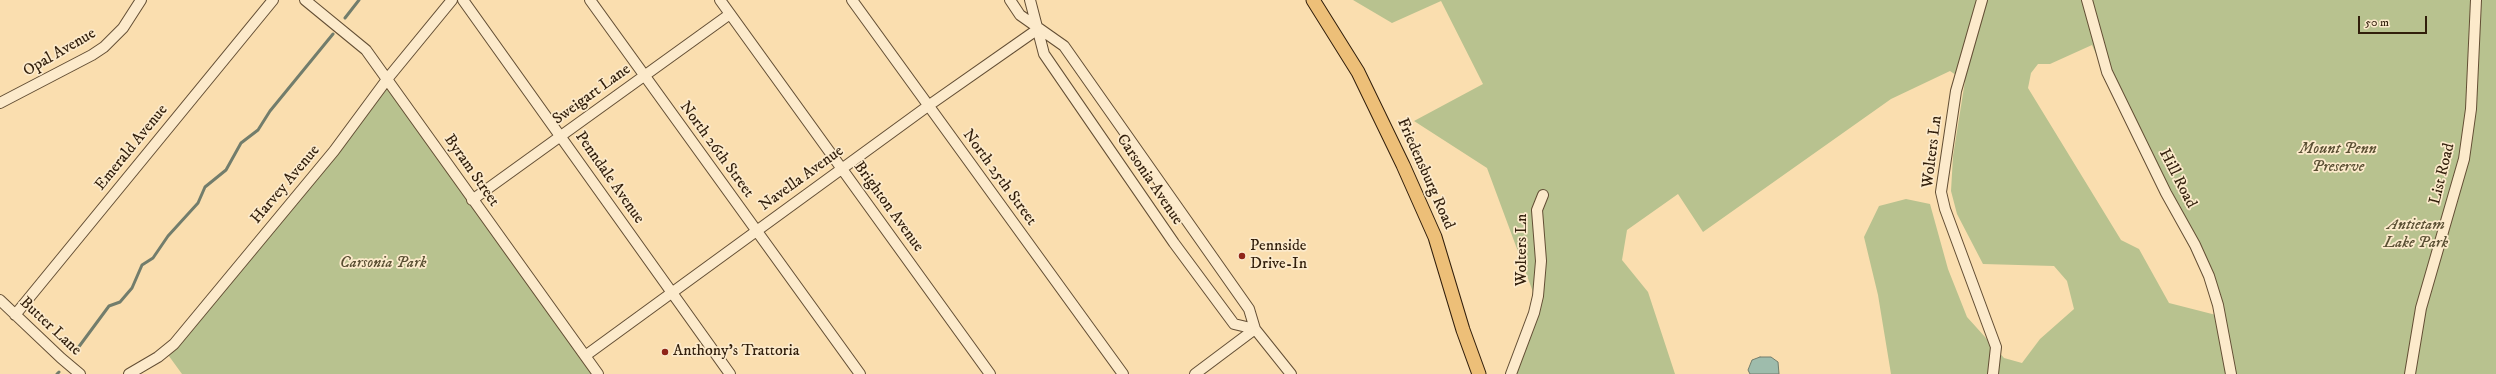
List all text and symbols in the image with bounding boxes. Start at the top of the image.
scale bar [2360,8,2429,34]
text: 50 m [2365,15,2389,30]
street label: Opal Avenue [20,25,100,81]
street label: Sweigart Lane [549,60,635,130]
street label: North 26th Street [675,98,757,202]
street label: Emerald Avenue [91,101,173,195]
street label: Friedensburg Road [1392,115,1458,233]
street label: Wolters Ln [1919,115,1947,189]
street label: North 25th Street [958,126,1040,230]
street label: Penndale Avenue [570,128,648,228]
street label: Byram Street [439,131,503,211]
street label: Carsonia Avenue [1112,131,1186,229]
park label: Mount Penn Preserve [2299,140,2377,178]
street label: List Road [2426,141,2460,207]
street label: Harvey Avenue [247,142,325,228]
street label: Navella Avenue [756,142,848,216]
street label: Hill Road [2154,146,2200,212]
street label: Brighton Avenue [849,158,927,256]
street label: Wolters Ln [1513,214,1533,286]
park label: Antietam Lake Park [2384,216,2448,254]
place label: Pennside Drive-In [1250,237,1307,275]
marker: Pennside Drive-In [1237,251,1247,261]
park label: Carsonia Park [340,254,426,274]
street label: Butter Lane [15,294,85,360]
place label: Anthony's Trattoria [673,342,799,362]
marker: Anthony's Trattoria [660,347,670,357]

